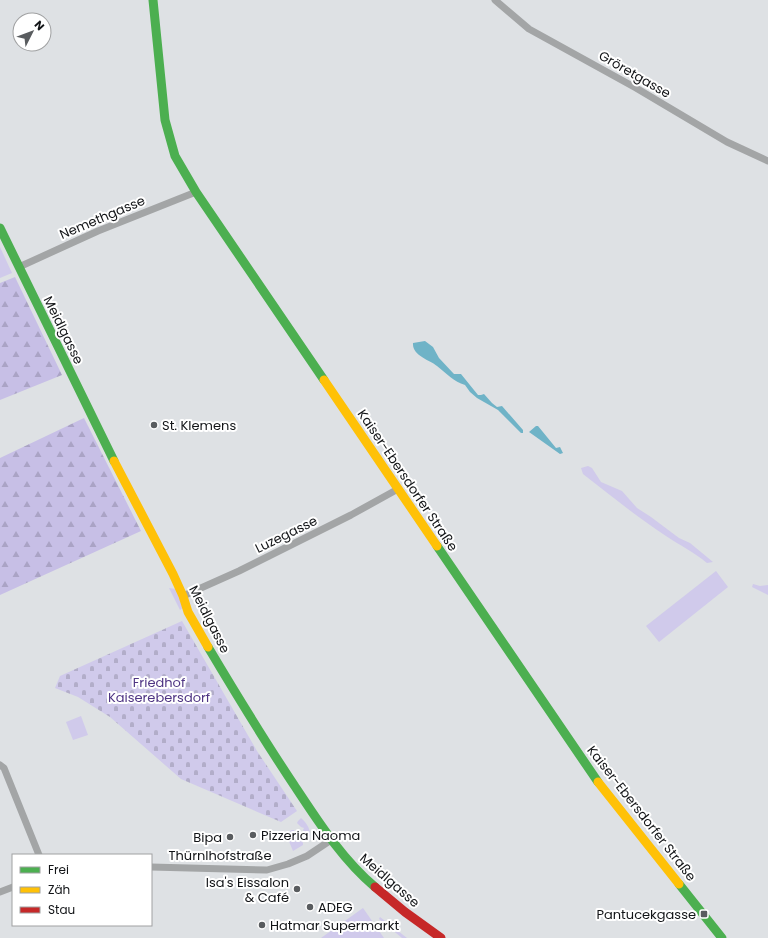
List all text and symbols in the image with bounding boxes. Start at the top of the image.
north arrow [12,12,52,52]
text: N [31,17,48,34]
street label: Gröretgasse [595,46,674,103]
street label: Nemethgasse [57,191,148,244]
street label: Meidlgasse [39,293,88,367]
street label: Kaiser-Ebersdorfer Straße [353,406,462,555]
place label: St. Klemens [162,416,236,435]
marker: St. Klemens [149,420,159,430]
street label: Luzegasse [252,511,321,558]
street label: Meidlgasse [184,582,235,656]
park label: Friedhof Kaiserebersdorf [108,673,210,707]
street label: Kaiser-Ebersdorfer Straße [583,742,701,885]
place label: Pizzeria Naoma [261,826,360,845]
place label: Bipa [193,828,222,847]
marker: Pizzeria Naoma [248,830,258,840]
marker: Bipa [225,832,235,842]
street label: Thürnlhofstraße [168,846,272,865]
street label: Meidlgasse [356,849,424,912]
legend [12,854,152,926]
text: Frei [48,861,69,878]
place label: Isa's Eissalon & Café [206,873,289,907]
text: Zäh [48,881,70,898]
marker: Isa's Eissalon & Café [292,884,302,894]
place label: ADEG [318,898,353,917]
text: Stau [48,901,75,918]
marker: ADEG [305,902,315,912]
place label: Pantucekgasse [596,905,696,924]
marker: Pantucekgasse [699,909,709,919]
place label: Hatmar Supermarkt [270,916,399,935]
marker: Hatmar Supermarkt [257,920,267,930]

